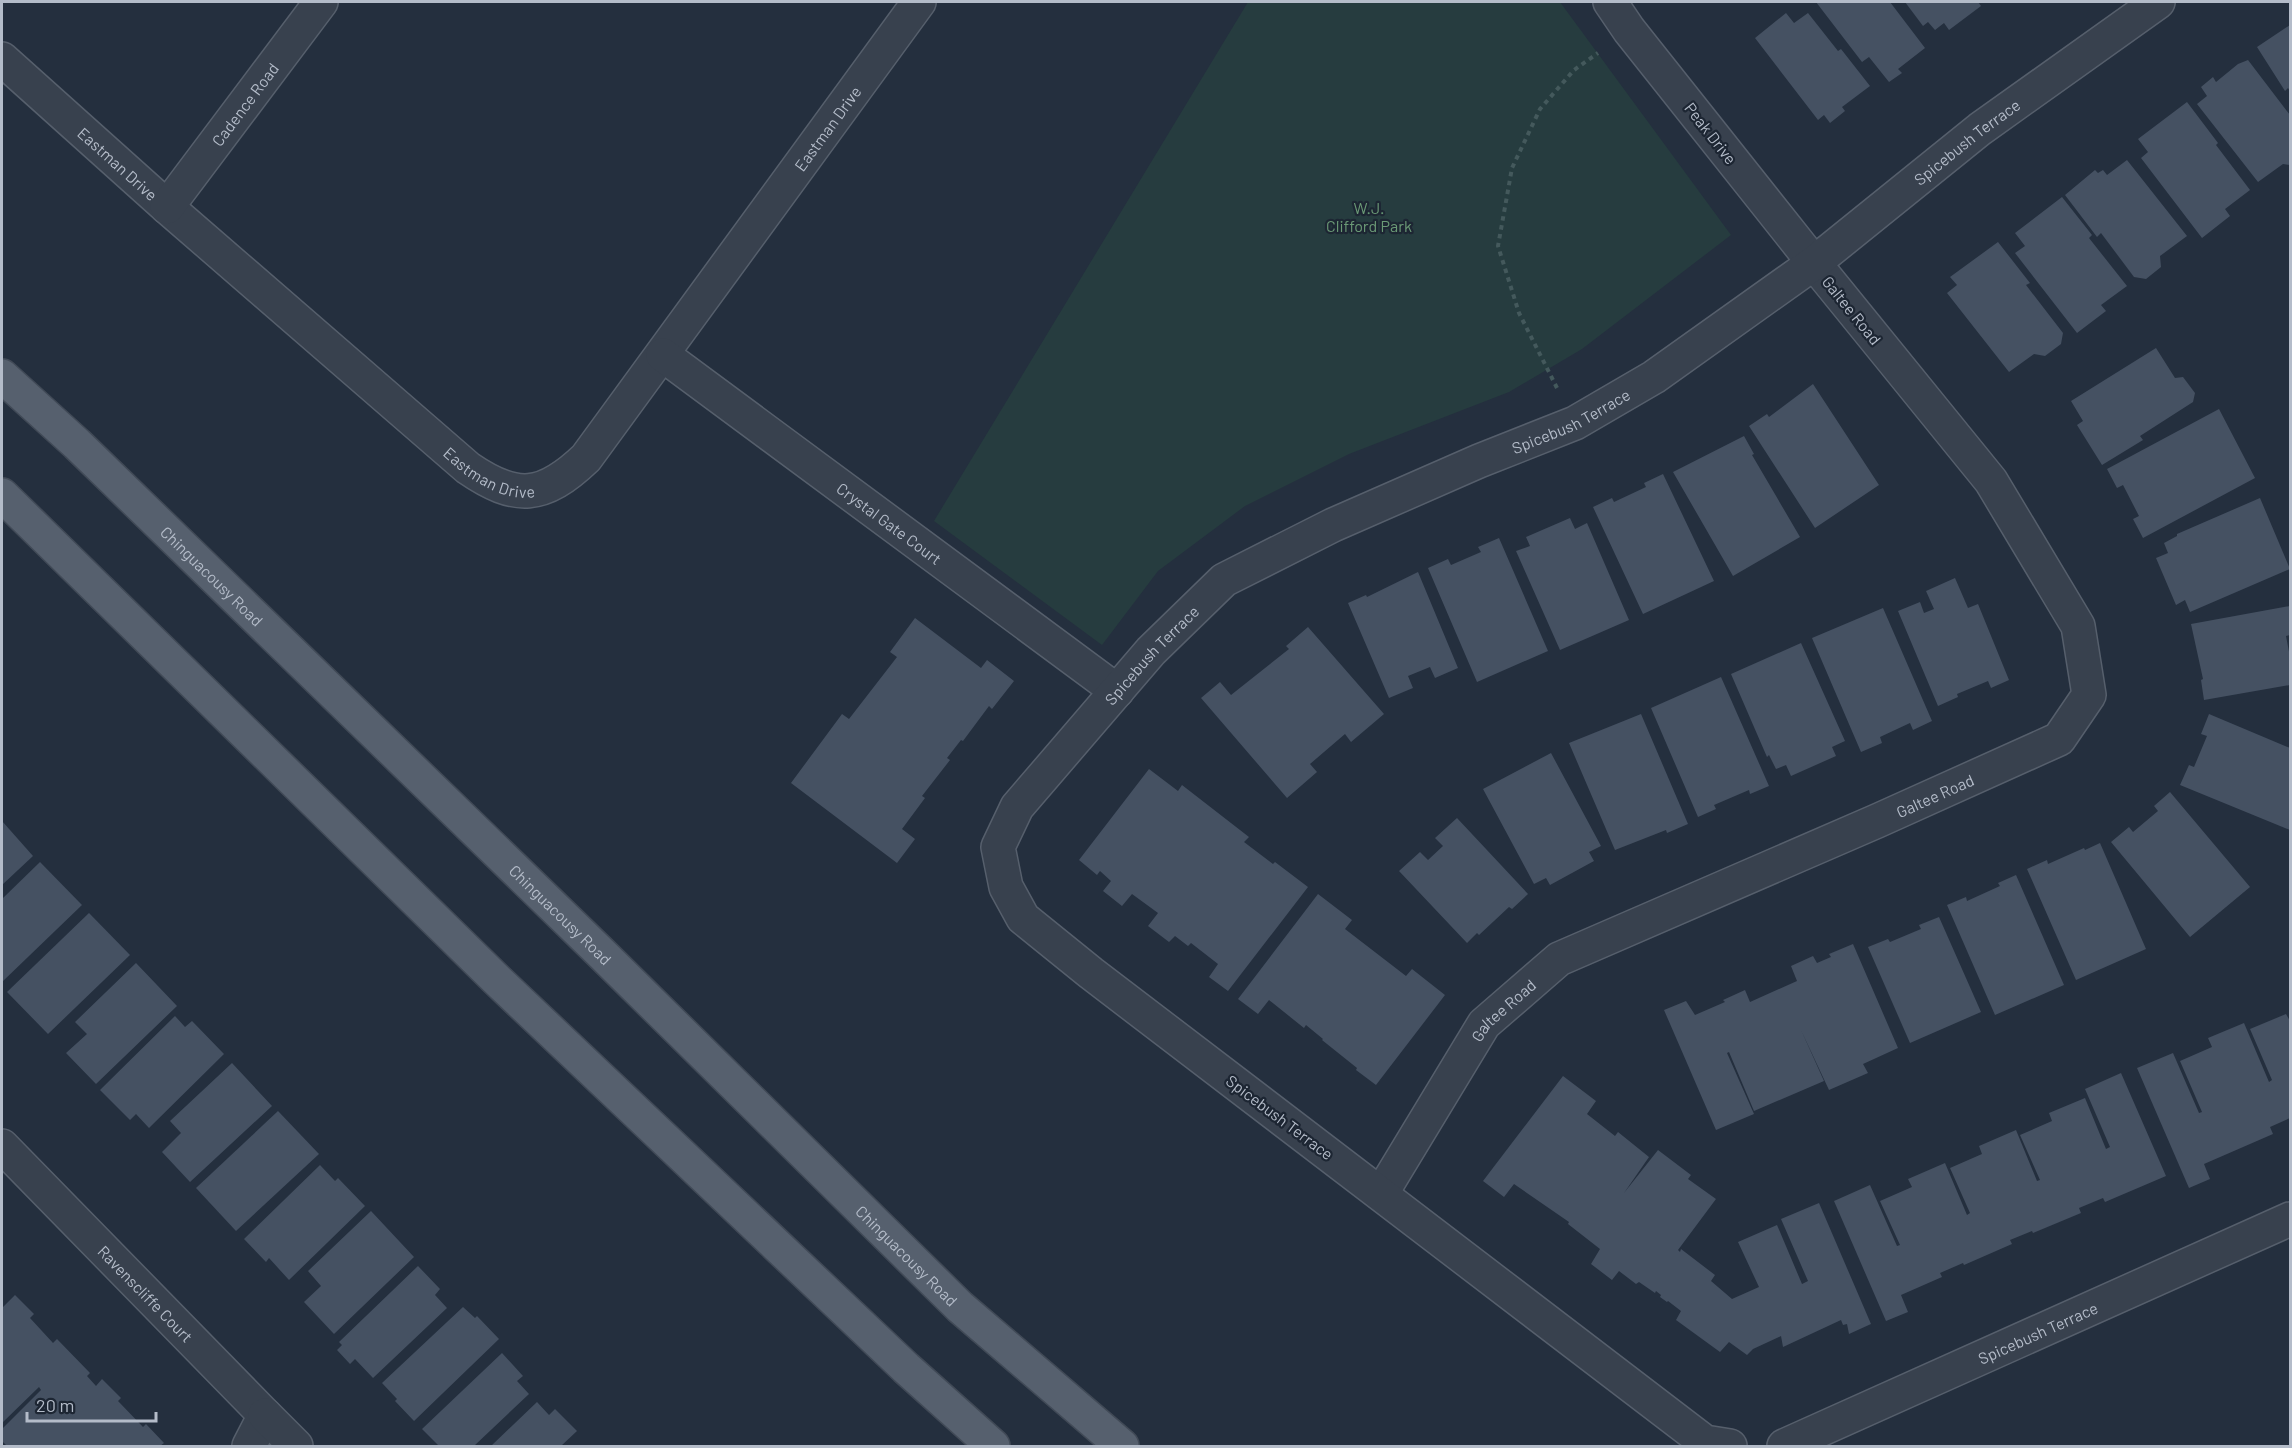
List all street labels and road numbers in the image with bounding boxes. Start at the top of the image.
street label: Cadence Road [207,59,282,149]
street label: Eastman Drive [790,82,864,174]
street label: Spicebush Terrace [1910,94,2023,188]
street label: Peak Drive [1681,99,1741,167]
street label: Eastman Drive [74,123,162,204]
street label: Galtee Road [1819,272,1885,348]
street label: Spicebush Terrace [1509,384,1633,457]
street label: Eastman Drive [440,442,536,501]
street label: Crystal Gate Court [834,478,946,568]
street label: Chinguacousy Road [157,522,268,629]
street label: Spicebush Terrace [1100,601,1202,708]
street label: Galtee Road [1893,769,1976,821]
street label: Chinguacousy Road [506,860,616,968]
street label: Galtee Road [1466,974,1539,1044]
street label: Spicebush Terrace [1223,1071,1337,1163]
street label: Chinguacousy Road [853,1201,962,1309]
street label: Ravenscliffe Court [95,1241,197,1346]
street label: Spicebush Terrace [1975,1297,2100,1367]

